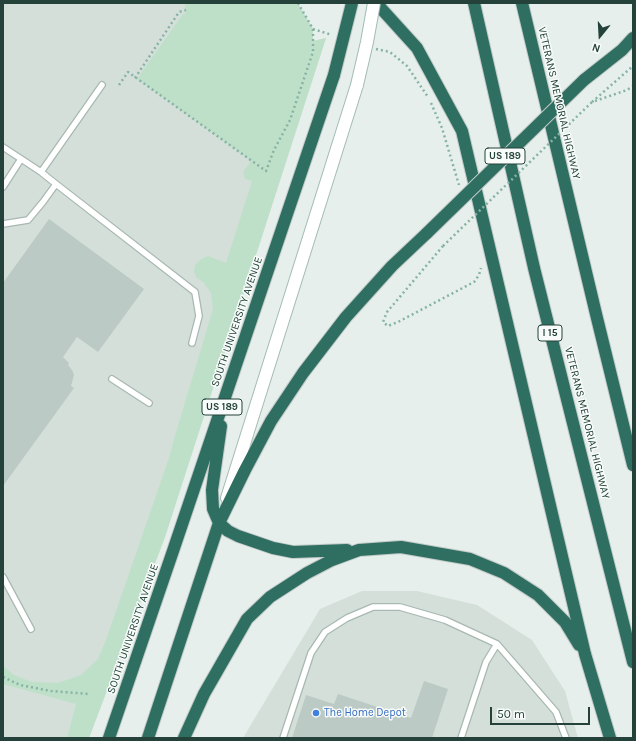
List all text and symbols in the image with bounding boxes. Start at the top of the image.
north arrow [580,16,620,56]
street label: VETERANS MEMORIAL HIGHWAY [535,25,583,181]
text: N [590,40,602,55]
road number: US 189 [485,148,525,164]
street label: SOUTH UNIVERSITY AVENUE [209,255,265,389]
road number: I 15 [538,325,562,341]
street label: VETERANS MEMORIAL HIGHWAY [562,346,612,500]
road number: US 189 [202,399,242,415]
street label: SOUTH UNIVERSITY AVENUE [105,562,161,696]
scale bar [492,699,592,725]
place label: The Home Depot [324,706,406,720]
text: 50 m [497,707,525,721]
marker: The Home Depot [311,708,321,718]

